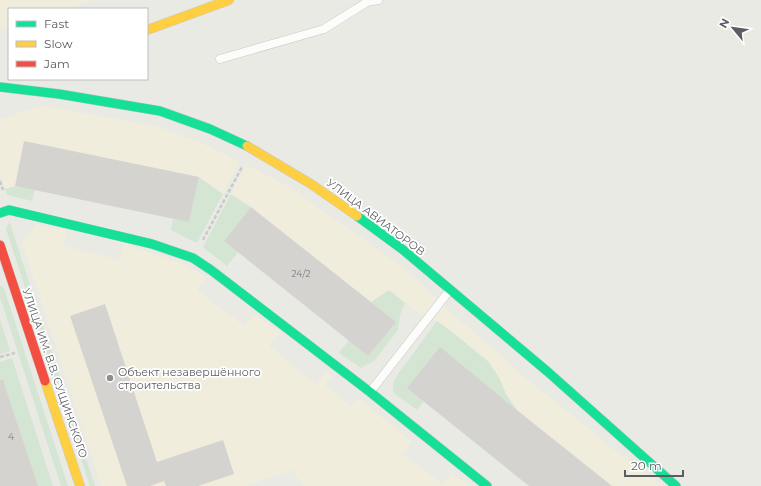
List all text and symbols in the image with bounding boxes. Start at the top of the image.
legend [8,8,148,80]
north arrow [713,8,753,48]
text: Fast [44,16,69,31]
text: N [716,16,733,30]
text: Slow [44,36,73,51]
text: Jam [43,56,70,71]
street label: УЛИЦА АВИАТОРОВ [324,175,428,259]
house number: 24/2 [291,268,311,279]
street label: УЛИЦА ИМ. В.В. СУЩИНСКОГО [19,286,91,460]
place label: Объект незавершённого строительства [118,365,261,392]
marker: Объект незавершённого строительства [105,373,115,383]
house number: 4 [8,431,14,442]
scale bar [625,452,683,478]
text: 20 m [631,458,662,473]

